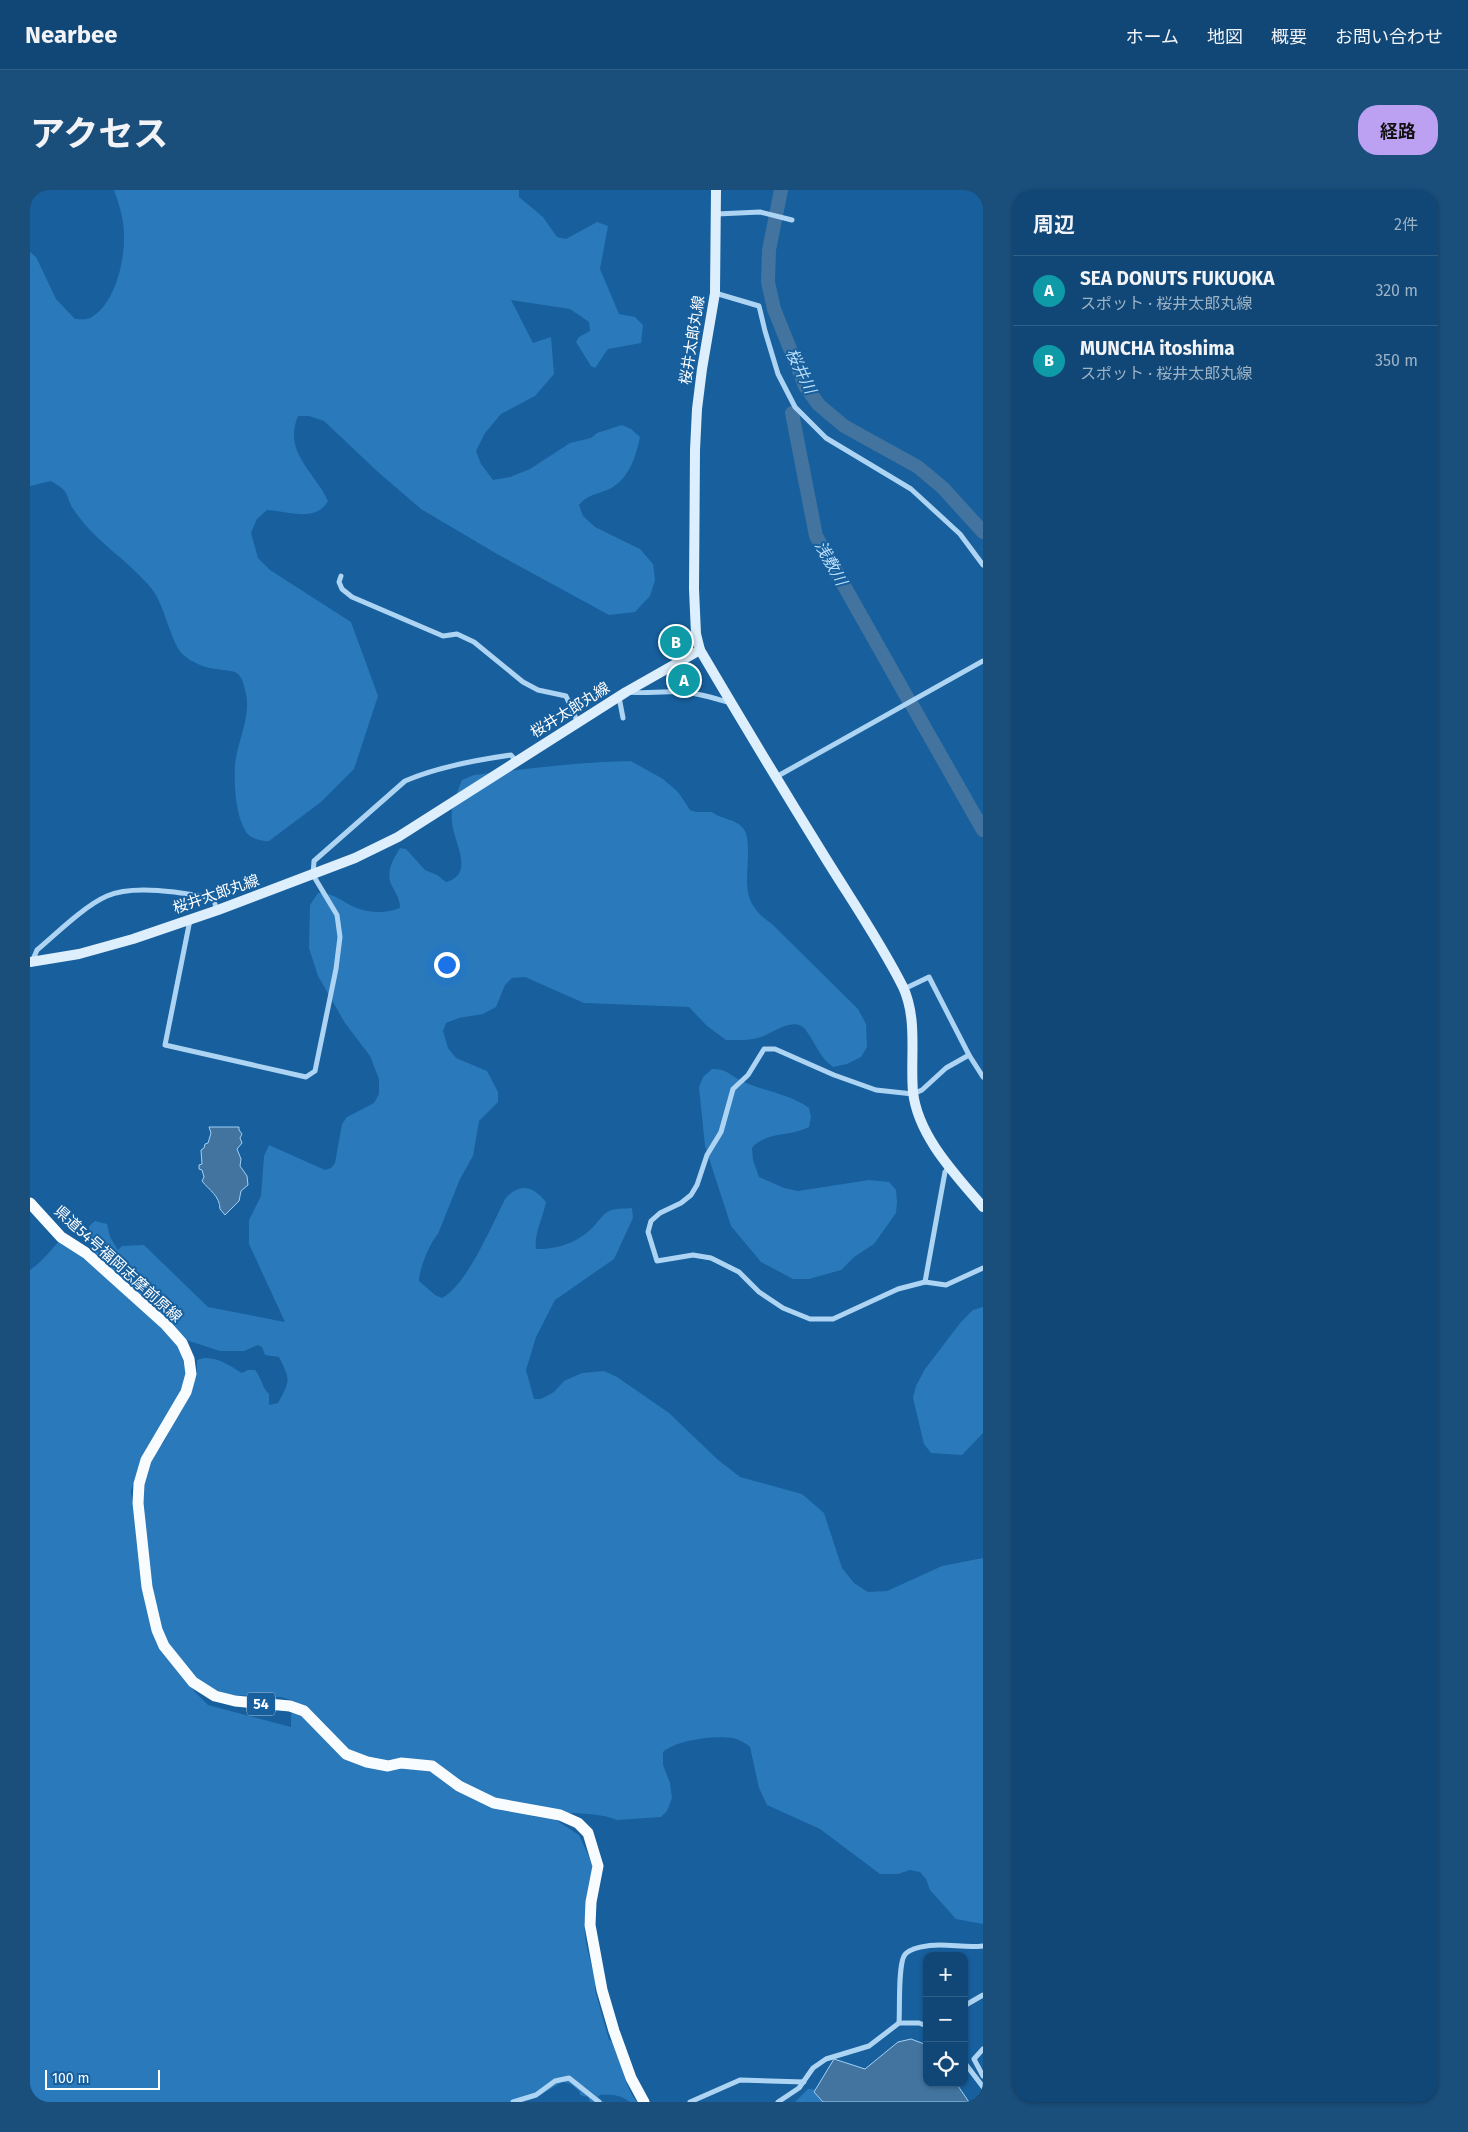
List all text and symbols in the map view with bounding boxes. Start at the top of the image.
text: Nearbee [25,21,118,49]
text: ホーム [1126,26,1179,48]
text: 地図 [1207,26,1243,48]
text: 概要 [1271,26,1307,48]
text: お問い合わせ [1335,26,1443,48]
button: 経路 [1358,105,1438,155]
text: アクセス [30,113,168,155]
text: 周辺 [1033,212,1075,238]
text: 2件 [1394,215,1418,234]
text: SEA DONUTS FUKUOKA [1080,267,1275,290]
text: A [1044,281,1054,300]
text: 320 m [1375,281,1418,300]
street label: 桜井太郎丸線 [676,294,708,386]
text: スポット · 桜井太郎丸線 [1080,294,1252,313]
text: MUNCHA itoshima [1080,337,1235,360]
water label: 桜井川 [782,345,821,399]
text: B [1044,351,1054,370]
text: 350 m [1375,351,1418,370]
text: スポット · 桜井太郎丸線 [1080,364,1252,383]
water label: 浅敷川 [811,537,852,590]
pin: B [660,623,692,661]
pin: A [668,661,700,699]
street label: 桜井太郎丸線 [527,679,613,741]
street label: 桜井太郎丸線 [171,871,261,917]
your location [434,952,460,978]
street label: 県道54号福岡志摩前原線 [50,1202,186,1326]
road number: 54 [247,1692,275,1716]
map controls [923,1952,968,2087]
button: + [923,1952,968,1997]
button: − [923,1997,968,2042]
button: locate [923,2042,968,2087]
scale bar [45,2067,160,2090]
text: 100 m [52,2070,89,2087]

